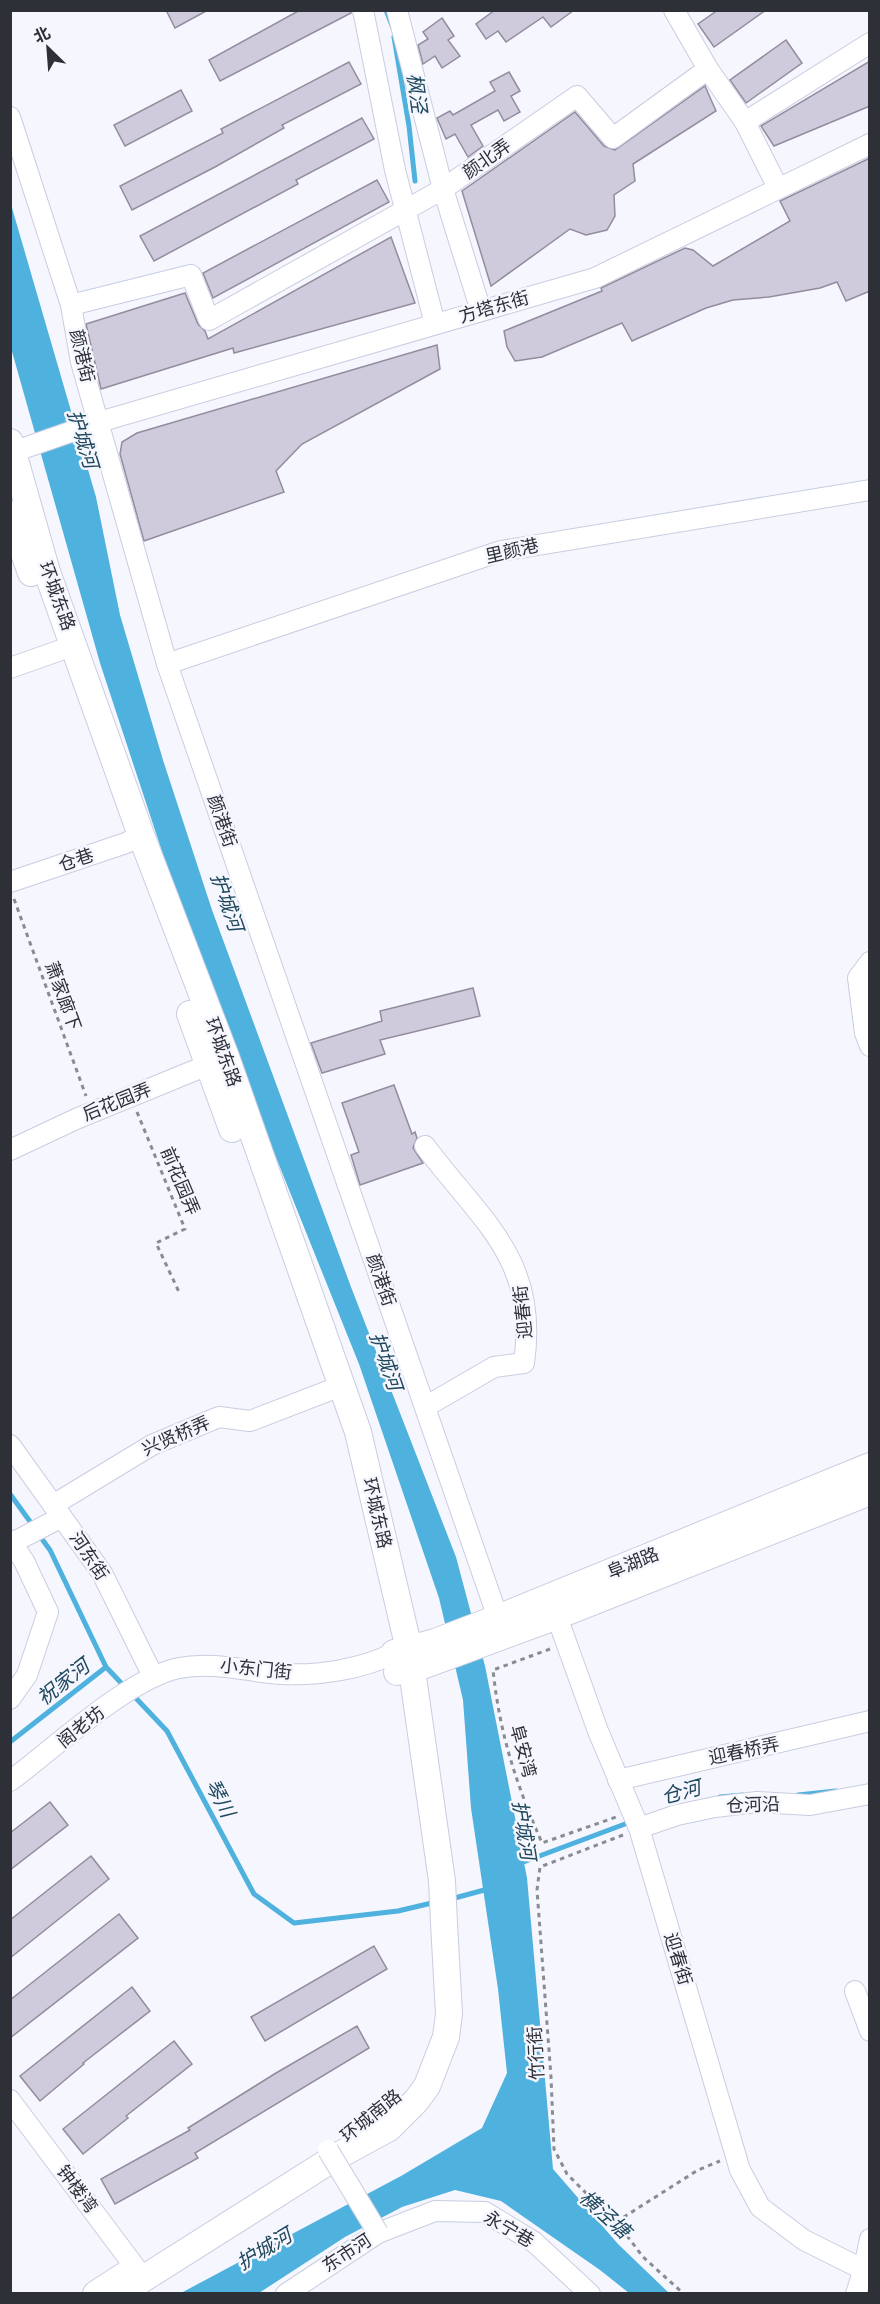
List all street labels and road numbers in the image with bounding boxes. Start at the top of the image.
street label: 颜北弄 [458,134,516,184]
street label: 方塔东街 [456,286,532,328]
street label: 颜港街 [64,327,100,385]
street label: 里颜港 [483,533,541,569]
street label: 环城东路 [33,558,81,634]
street label: 颜港街 [202,792,242,850]
street label: 仓巷 [55,843,97,877]
street label: 萧家廊下 [39,958,87,1034]
street label: 环城东路 [199,1014,247,1090]
street label: 后花园弄 [79,1077,155,1127]
street label: 前花园弄 [155,1143,205,1219]
street label: 颜港街 [361,1251,401,1309]
street label: 迎春街 [508,1284,538,1340]
street label: 兴贤桥弄 [138,1410,214,1462]
street label: 环城东路 [357,1475,397,1551]
street label: 河东街 [64,1527,114,1585]
street label: 阜湖路 [603,1542,663,1584]
street label: 小东门街 [219,1653,293,1685]
street label: 阁老坊 [52,1701,110,1753]
street label: 阜安湾 [504,1722,542,1780]
street label: 迎春桥弄 [706,1732,782,1770]
street label: 仓河沿 [726,1792,780,1818]
street label: 迎春街 [659,1930,697,1988]
street label: 竹行街 [523,2025,549,2081]
street label: 环城南路 [335,2084,407,2148]
street label: 钟楼湾 [51,2160,103,2218]
street label: 永宁巷 [480,2205,538,2253]
street label: 东市河 [318,2228,376,2278]

